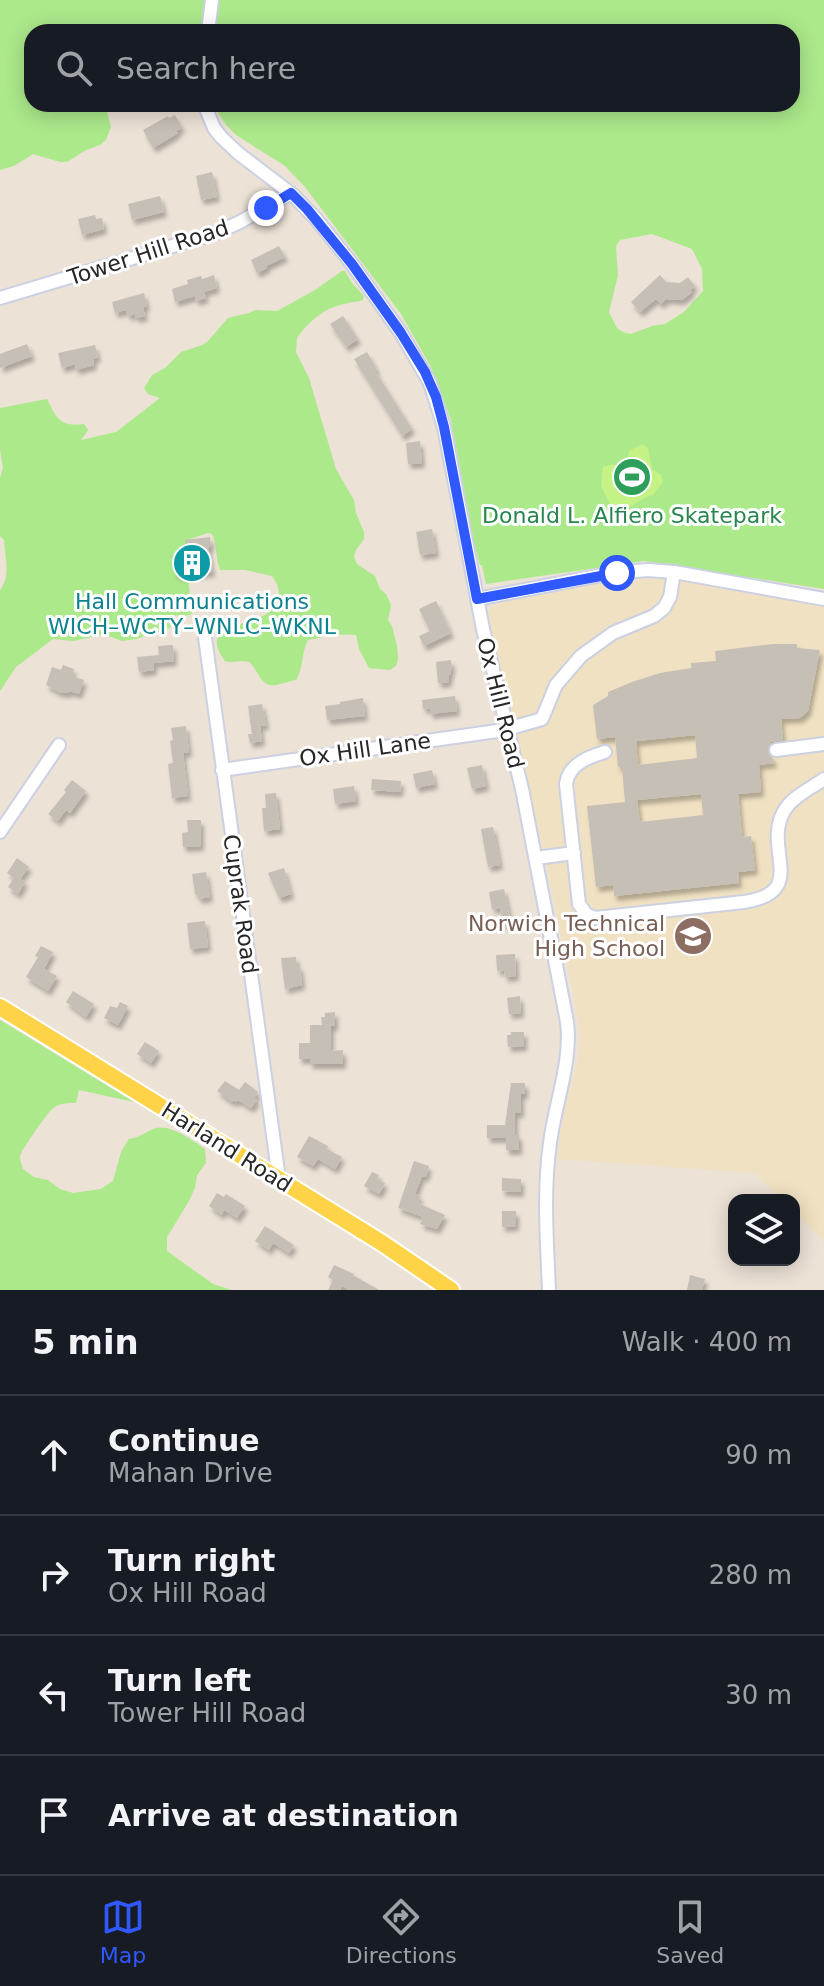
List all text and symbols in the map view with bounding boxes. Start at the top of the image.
search box [24,24,800,112]
icon: search [52,46,96,90]
text: Search here [116,51,296,86]
route end [248,190,284,226]
street label: Tower Hill Road [64,215,232,291]
sports icon: Donald L. Alfiero Skatepark [611,456,653,498]
place label: Donald L. Alfiero Skatepark [482,503,782,528]
building icon: Hall Communications WICH–WCTY–WNLC–WKNL [171,542,213,584]
route start [599,555,635,591]
place label: Hall Communications WICH–WCTY–WNLC–WKNL [48,589,337,639]
street label: Ox Hill Road [472,635,529,771]
street label: Ox Hill Lane [298,728,432,771]
street label: Cuprak Road [218,833,263,975]
place label: Norwich Technical High School [468,911,665,961]
school or university icon: Norwich Technical High School [672,915,714,957]
street label: Harland Road [157,1097,296,1197]
map controls [728,1194,800,1266]
button: layers [728,1194,800,1266]
text: 5 min [32,1322,139,1362]
text: Walk · 400 m [622,1327,792,1357]
text: Continue [108,1423,260,1458]
icon: ahead [32,1433,76,1477]
text: 90 m [725,1440,792,1470]
text: Mahan Drive [108,1458,273,1488]
text: Turn right [108,1543,275,1578]
icon: right [32,1553,76,1597]
text: 280 m [709,1560,792,1590]
text: Ox Hill Road [108,1578,267,1608]
text: Turn left [108,1663,251,1698]
icon: left [32,1673,76,1717]
text: 30 m [725,1680,792,1710]
text: Tower Hill Road [108,1698,306,1728]
icon: arrive [32,1793,76,1837]
text: Arrive at destination [108,1798,459,1833]
tab: Map [100,1895,146,1968]
tab: Directions [346,1895,457,1968]
tab: Saved [656,1895,724,1968]

